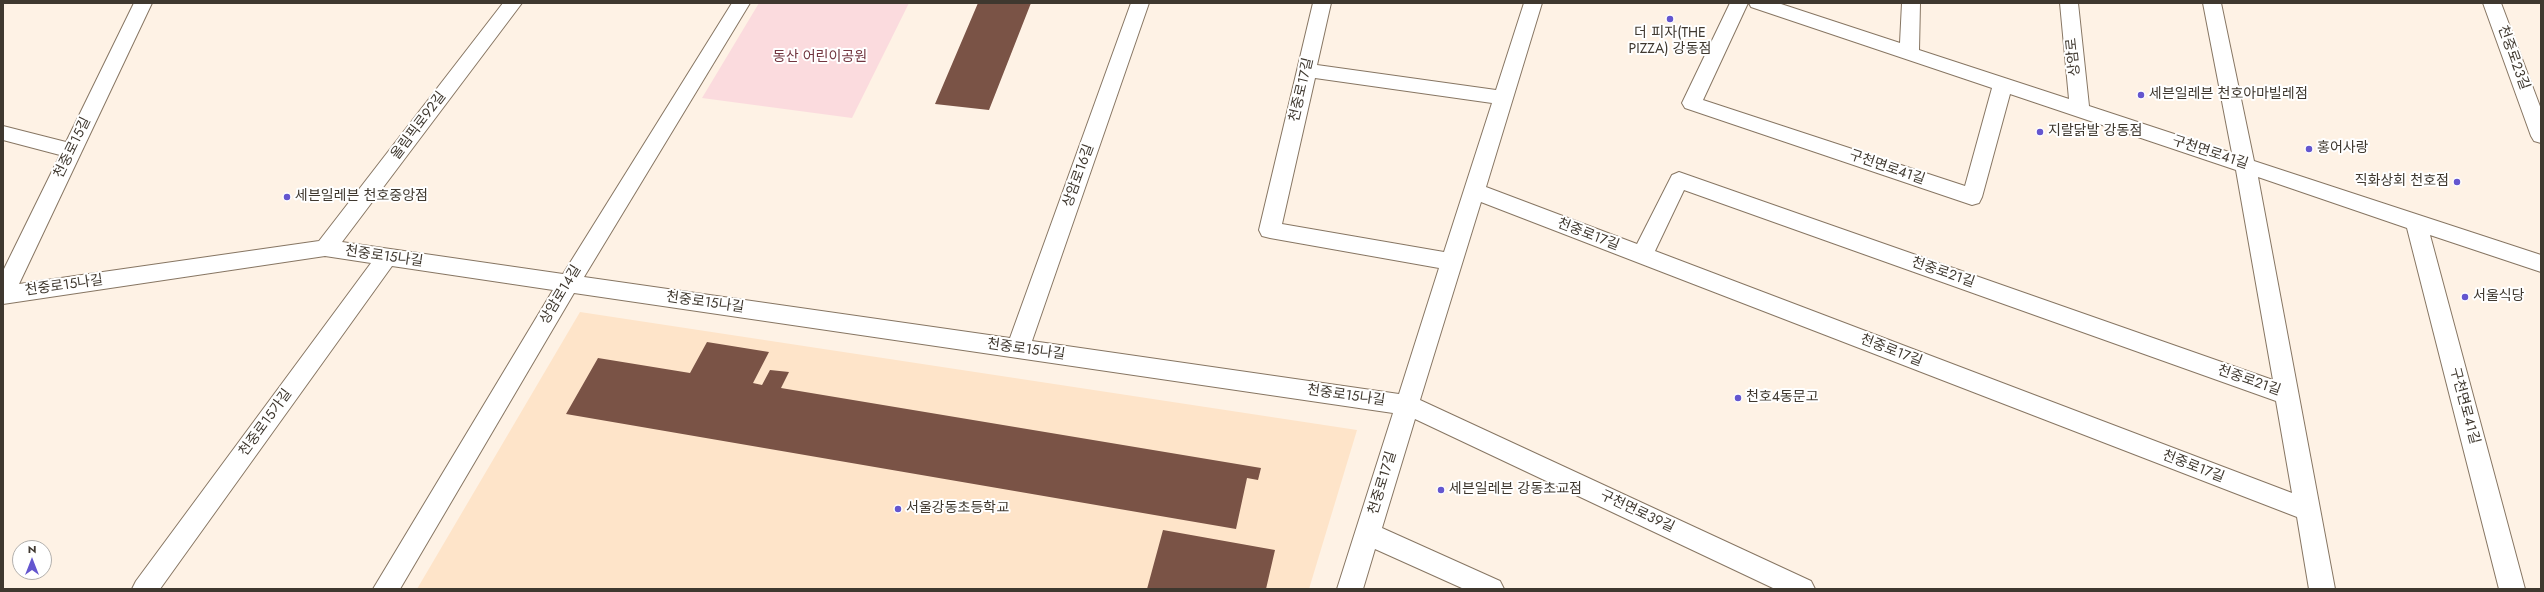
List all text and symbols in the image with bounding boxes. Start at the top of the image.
marker: 더 피자(THE PIZZA) 강동점 [1665,14,1675,24]
street label: 천중로23길 [2494,24,2532,92]
place label: 더 피자(THE PIZZA) 강동점 [1629,26,1711,58]
street label: 상암로 [2064,37,2084,77]
park label: 동산 어린이공원 [773,50,867,66]
street label: 천중로17길 [1286,56,1318,124]
place label: 세븐일레븐 천호아마빌레점 [2149,87,2308,103]
street label: 올림픽로92길 [388,89,450,163]
marker: 세븐일레븐 천호아마빌레점 [2136,90,2146,100]
street label: 천중로15길 [51,115,95,181]
place label: 지랄닭발 강동점 [2048,124,2142,140]
marker: 지랄닭발 강동점 [2035,127,2045,137]
street label: 구천면로41길 [2170,133,2250,173]
place label: 홍어사랑 [2317,141,2369,157]
street label: 상암로16길 [1060,142,1098,210]
marker: 홍어사랑 [2304,144,2314,154]
street label: 구천면로41길 [1847,147,1927,189]
place label: 직화상회 천호점 [2355,174,2449,190]
marker: 직화상회 천호점 [2452,177,2462,187]
place label: 세븐일레븐 천호중앙점 [295,189,428,205]
marker: 세븐일레븐 천호중앙점 [282,192,292,202]
street label: 천중로17길 [1555,215,1621,255]
street label: 천중로15나길 [344,243,424,271]
street label: 천중로21길 [1909,254,1977,292]
street label: 상암로14길 [537,262,585,328]
street label: 천중로15나길 [24,272,104,300]
street label: 천중로15나길 [665,289,745,317]
place label: 서울식당 [2473,289,2525,305]
marker: 서울식당 [2460,292,2470,302]
street label: 천중로17길 [1858,331,1924,371]
street label: 천중로15나길 [986,336,1066,364]
street label: 천중로21길 [2215,362,2283,400]
street label: 구천면로41길 [2446,366,2482,446]
street label: 천중로15나길 [1306,382,1386,410]
street label: 천중로15가길 [236,386,296,460]
place label: 천호4동문고 [1746,390,1819,406]
marker: 천호4동문고 [1733,393,1743,403]
street label: 천중로17길 [2160,447,2226,487]
street label: 천중로17길 [1365,449,1401,517]
place label: 세븐일레븐 강동초교점 [1449,482,1582,498]
marker: 세븐일레븐 강동초교점 [1436,485,1446,495]
street label: 구천면로39길 [1597,487,1677,537]
place label: 서울강동초등학교 [906,501,1009,517]
marker: 서울강동초등학교 [893,504,903,514]
north arrow [12,540,52,580]
text: N [28,541,36,557]

